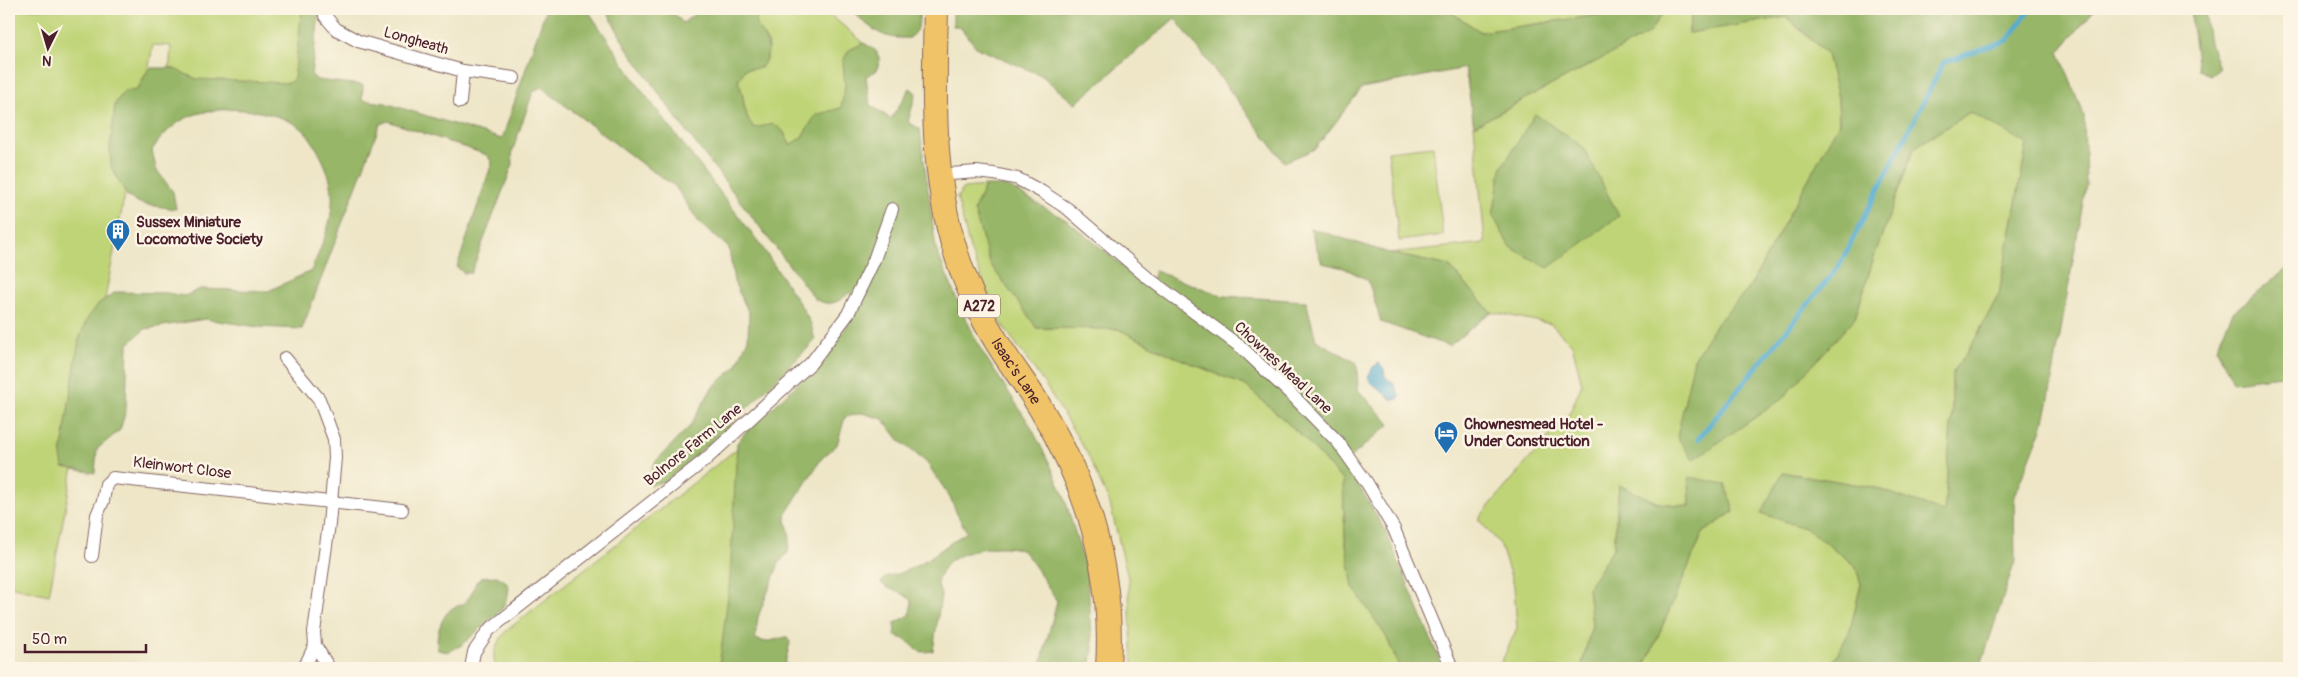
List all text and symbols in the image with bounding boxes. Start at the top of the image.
north arrow [22,22,72,72]
street label: Longheath [381,23,451,59]
text: N [41,52,52,69]
place label: Sussex Miniature Locomotive Society [136,213,263,249]
building icon: Sussex Miniature Locomotive Society [105,218,131,252]
road number: A272 [958,294,1000,318]
street label: Chownes Mead Lane [1230,318,1336,419]
street label: Isaac's Lane [987,334,1046,408]
street label: Bolnore Farm Lane [640,399,746,490]
place label: Chownesmead Hotel - Under Construction [1464,415,1604,451]
hotel icon: Chownesmead Hotel - Under Construction [1433,420,1459,454]
street label: Kleinwort Close [132,453,233,484]
scale bar [25,622,146,654]
text: 50 m [32,630,67,649]

